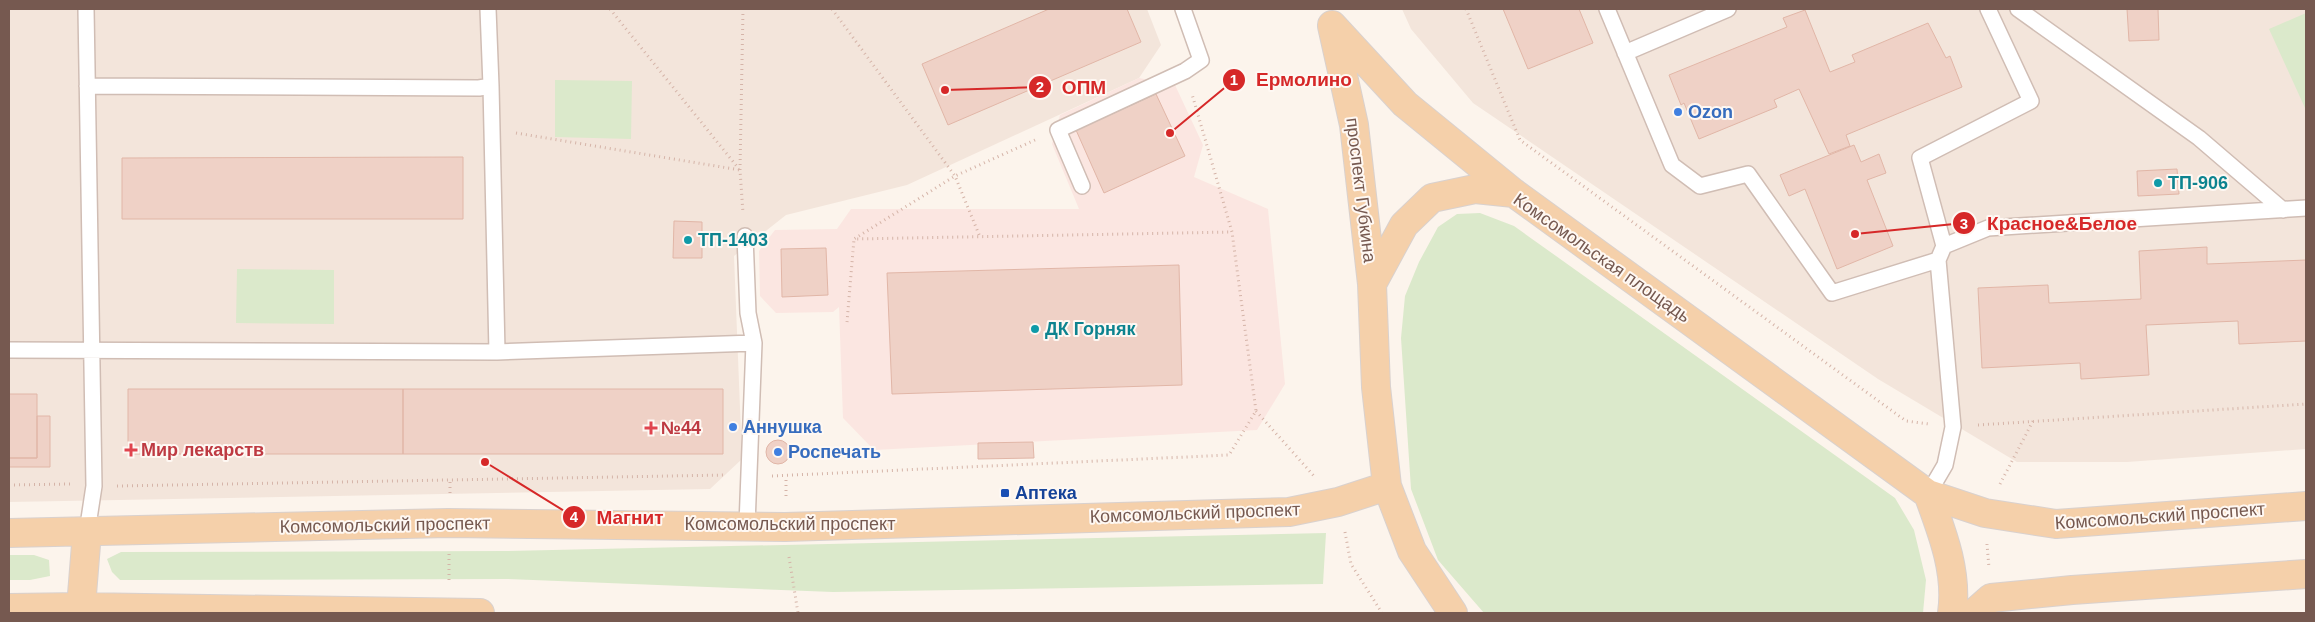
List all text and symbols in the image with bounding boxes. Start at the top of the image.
callout: Ермолино [1222,63,1362,97]
text: Ермолино [1256,69,1352,90]
callout: ОПМ [1027,70,1116,104]
text: 1 [1230,71,1238,88]
text: ОПМ [1062,77,1106,98]
text: 2 [1036,78,1044,95]
place label: Ozon [1688,102,1733,122]
marker: Ozon [1672,106,1684,118]
street label: проспект Губкина [1342,116,1380,265]
place label: ТП-906 [2168,173,2228,193]
marker: ТП-906 [2152,177,2164,189]
street label: Комсомольская площадь [1510,189,1694,327]
callout: Красное&Белое [1952,206,2147,240]
text: Красное&Белое [1987,213,2137,234]
text: 3 [1960,215,1968,232]
place label: ТП-1403 [698,230,768,250]
marker: ТП-1403 [682,234,694,246]
place label: ДК Горняк [1045,319,1136,339]
marker: ДК Горняк [1029,323,1041,335]
place label: Аннушка [743,417,823,437]
place label: №44 [661,418,701,438]
marker: Аннушка [727,421,739,433]
marker: №44 [645,422,657,434]
place label: Мир лекарств [141,440,264,460]
place label: Роспечать [788,442,881,462]
marker: Мир лекарств [125,444,137,456]
marker: Роспечать [772,446,784,458]
place label: Аптека [1015,483,1078,503]
marker: Аптека [999,487,1011,499]
street label: Комсомольский проспект [1089,499,1301,527]
street label: Комсомольский проспект [2054,499,2266,533]
callout: Магнит [562,500,674,534]
text: Магнит [596,507,664,528]
text: 4 [570,508,579,525]
street label: Комсомольский проспект [279,513,491,537]
street label: Комсомольский проспект [685,514,895,534]

